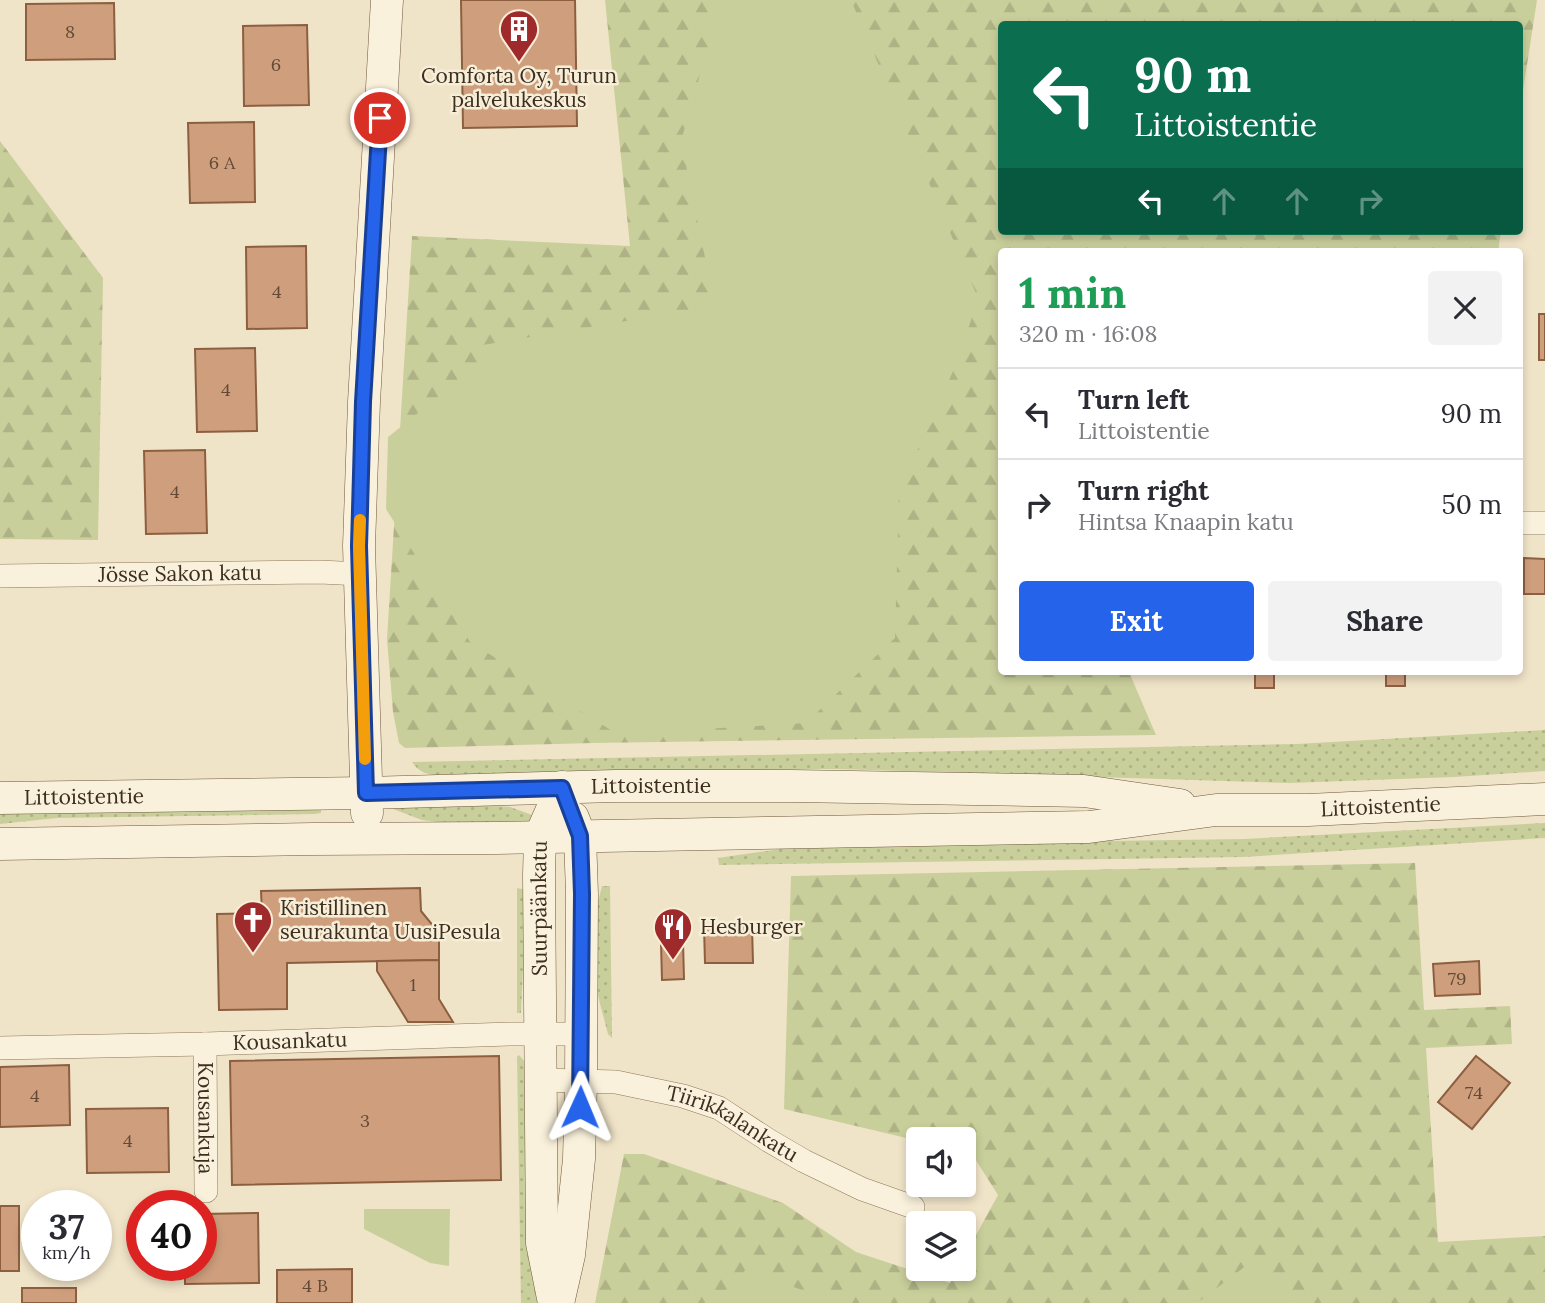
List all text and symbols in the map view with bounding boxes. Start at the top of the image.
building icon: Comforta Oy, Turun palvelukeskus [498,8,540,63]
house number: 8 [65,20,75,43]
text: 90 m [1134,43,1251,105]
icon: left [1019,49,1110,140]
house number: 6 [271,53,281,76]
place label: Comforta Oy, Turun palvelukeskus [421,62,617,113]
pin [350,88,410,148]
icon: arrive [361,99,399,137]
text: Littoistentie [1134,104,1317,145]
house number: 6 A [209,151,236,174]
icon: left [1132,182,1170,220]
icon: ahead [1205,182,1243,220]
icon: ahead [1278,182,1316,220]
icon: right [1351,182,1389,220]
text: 1 min [1019,266,1126,320]
button: close [1428,271,1502,345]
house number: 4 [272,280,282,303]
text: 320 m · 16:08 [1019,319,1158,348]
house number: 4 [221,378,231,401]
text: Turn left [1078,383,1189,416]
icon: left [1019,395,1057,433]
text: 90 m [1441,397,1502,430]
text: Littoistentie [1078,416,1210,445]
text: Turn right [1078,474,1209,507]
house number: 4 [170,480,180,503]
icon: right [1019,486,1057,524]
text: 50 m [1442,488,1502,521]
text: Hintsa Knaapin katu [1078,507,1294,536]
street label: Jösse Sakon katu [97,559,262,588]
button: Exit [1019,581,1254,661]
button: Share [1268,581,1502,661]
street label: Littoistentie [590,772,711,800]
street label: Littoistentie [24,782,144,811]
street label: Littoistentie [1320,790,1441,822]
street label: Suurpäänkatu [525,840,553,976]
place label: Kristillinen seurakunta UusiPesula [280,894,501,945]
church icon: Kristillinen seurakunta UusiPesula [232,899,274,954]
restaurant icon: Hesburger [652,906,694,961]
place label: Hesburger [700,913,803,940]
house number: 79 [1448,967,1466,990]
house number: 1 [410,973,416,996]
street label: Kousankatu [232,1025,348,1056]
street label: Kousankuja [192,1062,220,1174]
position arrow [543,1070,617,1144]
street label: Tiirikkalankatu [664,1079,803,1168]
house number: 74 [1465,1081,1483,1104]
house number: 4 [30,1084,40,1107]
house number: 3 [360,1109,370,1132]
map controls [906,1127,976,1281]
button: sound [906,1127,976,1197]
house number: 4 [123,1129,133,1152]
speed limit sign: 40 [126,1190,217,1281]
text: 37 [48,1204,85,1249]
button: layers [906,1211,976,1281]
text: km/h [42,1241,91,1264]
house number: 4 B [302,1274,328,1297]

